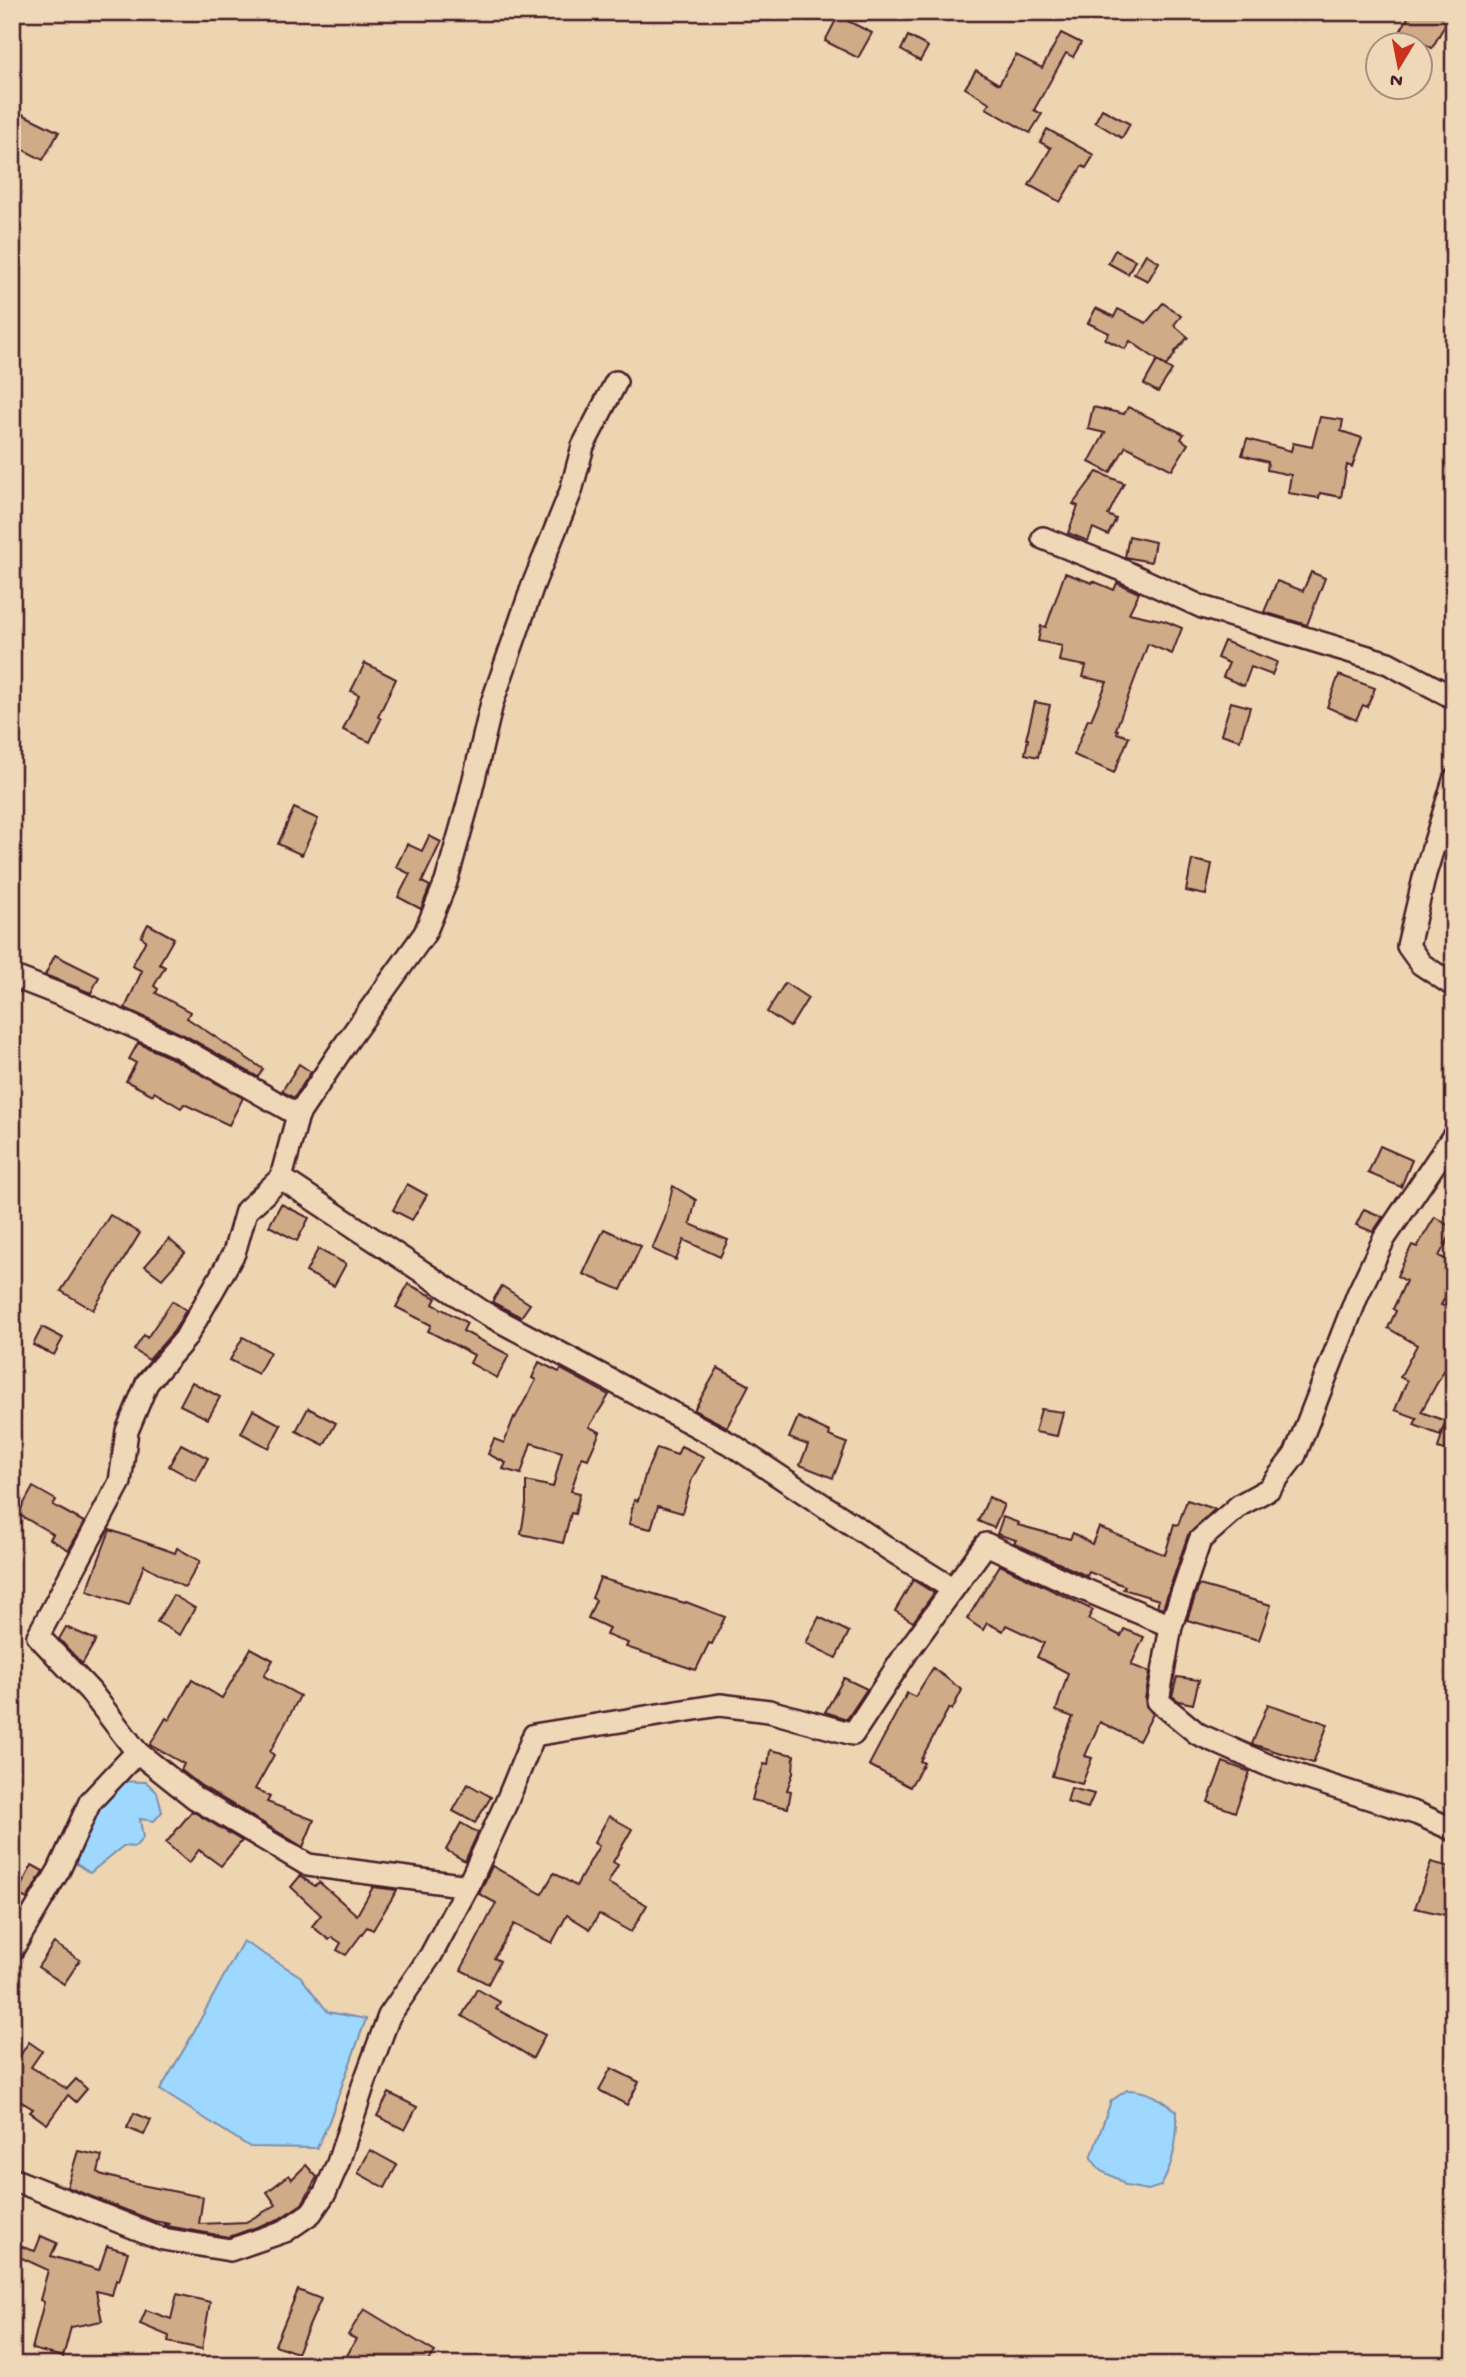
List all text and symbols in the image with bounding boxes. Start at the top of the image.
north arrow [1364,32,1434,102]
text: N [1389,67,1405,92]

